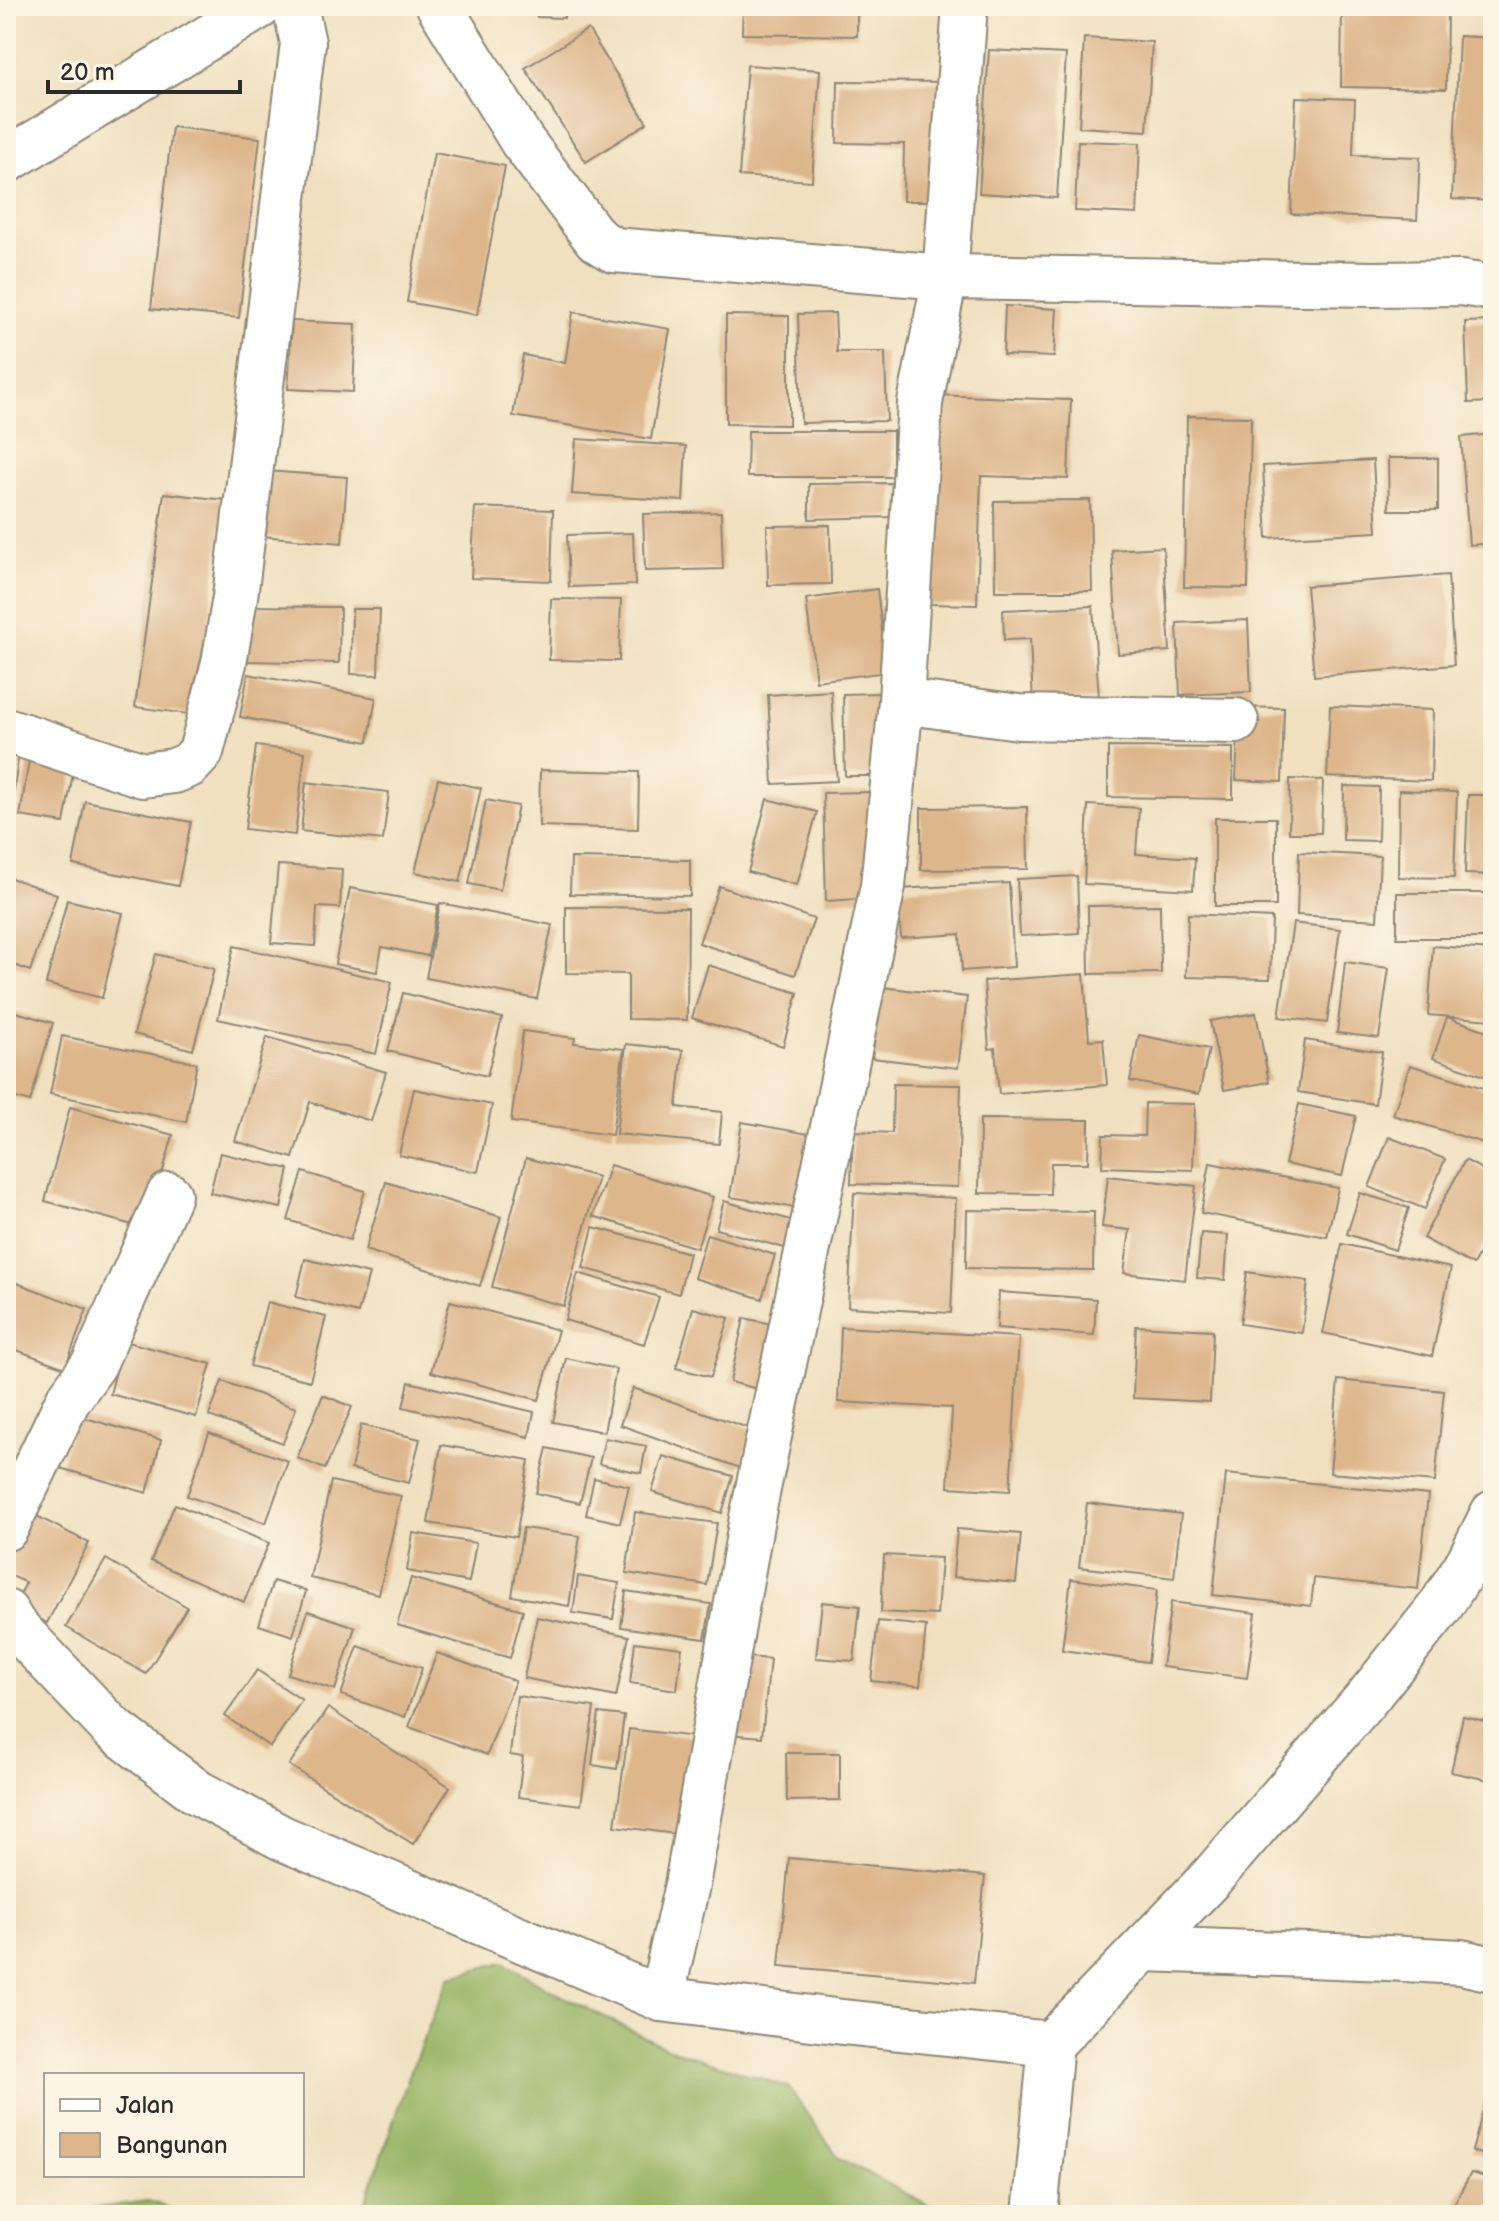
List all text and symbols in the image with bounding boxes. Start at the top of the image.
scale bar [48,44,240,94]
text: 20 m [60,58,115,87]
legend [44,2073,304,2177]
text: Jalan [116,2091,174,2120]
text: Bangunan [116,2131,227,2160]

